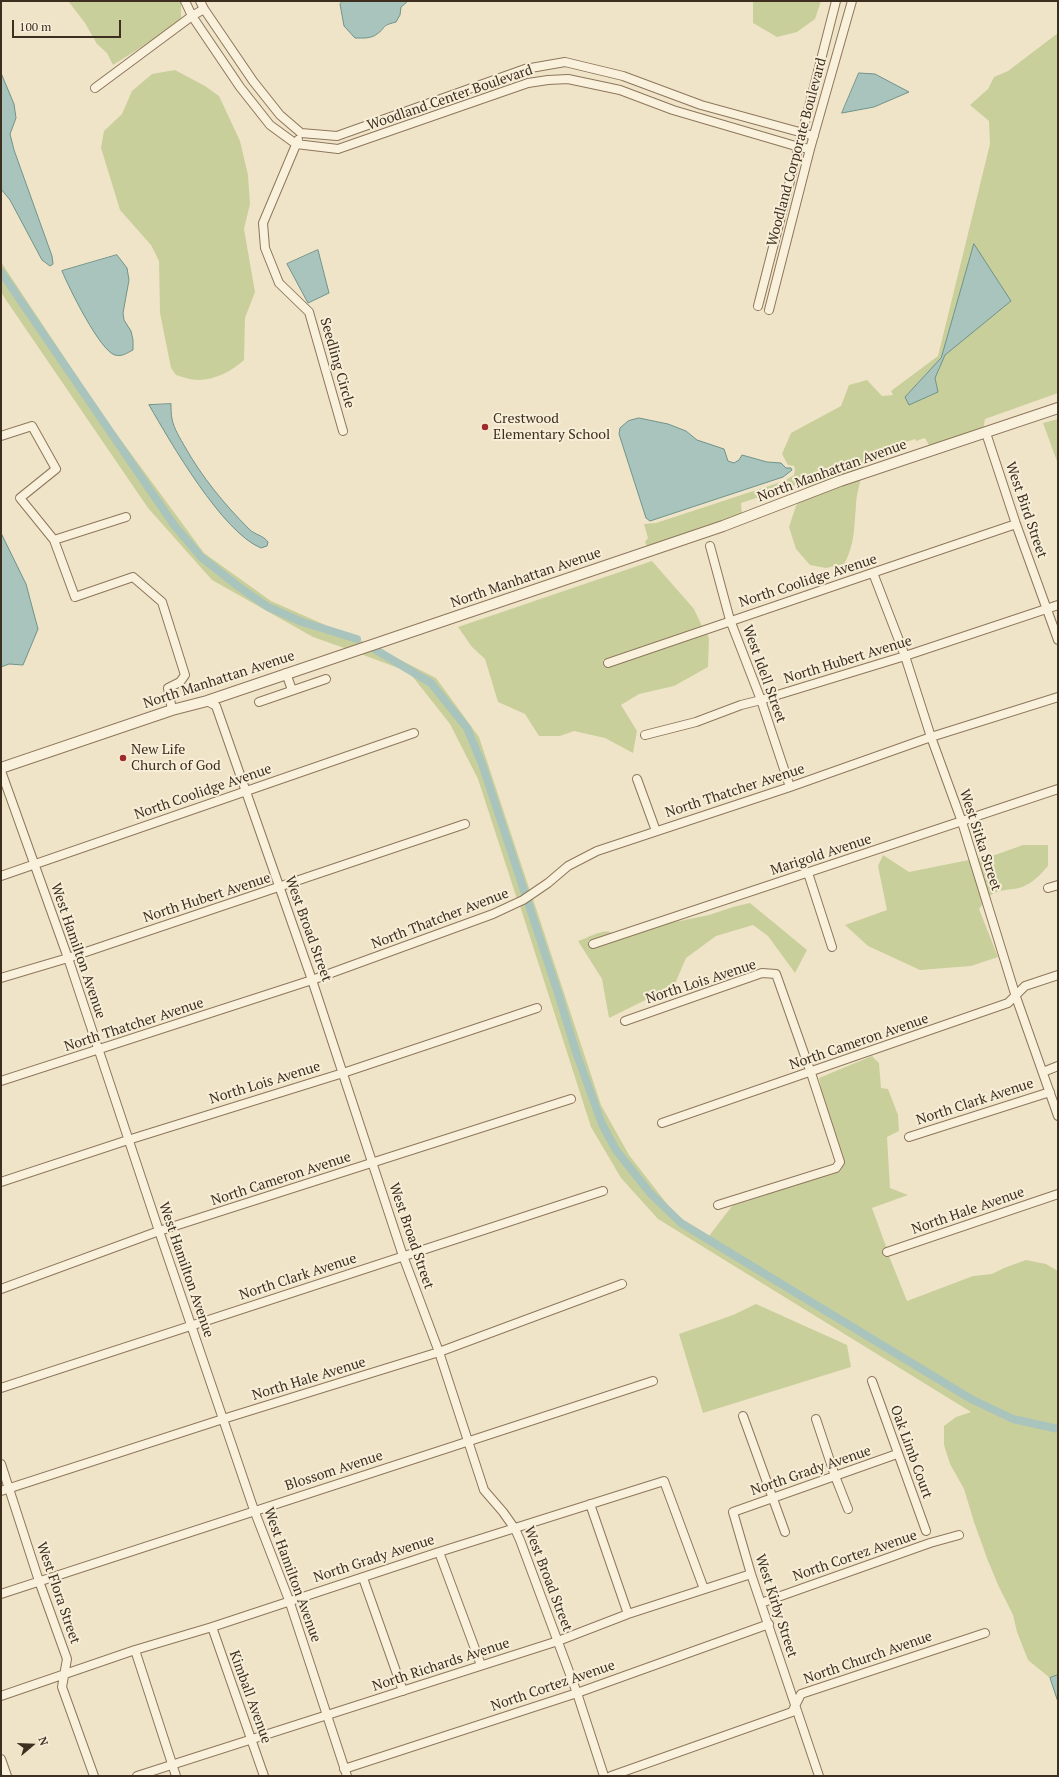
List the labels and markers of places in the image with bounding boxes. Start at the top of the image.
place label: Crestwood Elementary School [493,411,610,444]
marker: Crestwood Elementary School [480,422,490,432]
place label: New Life Church of God [131,742,221,774]
marker: New Life Church of God [118,753,128,763]

